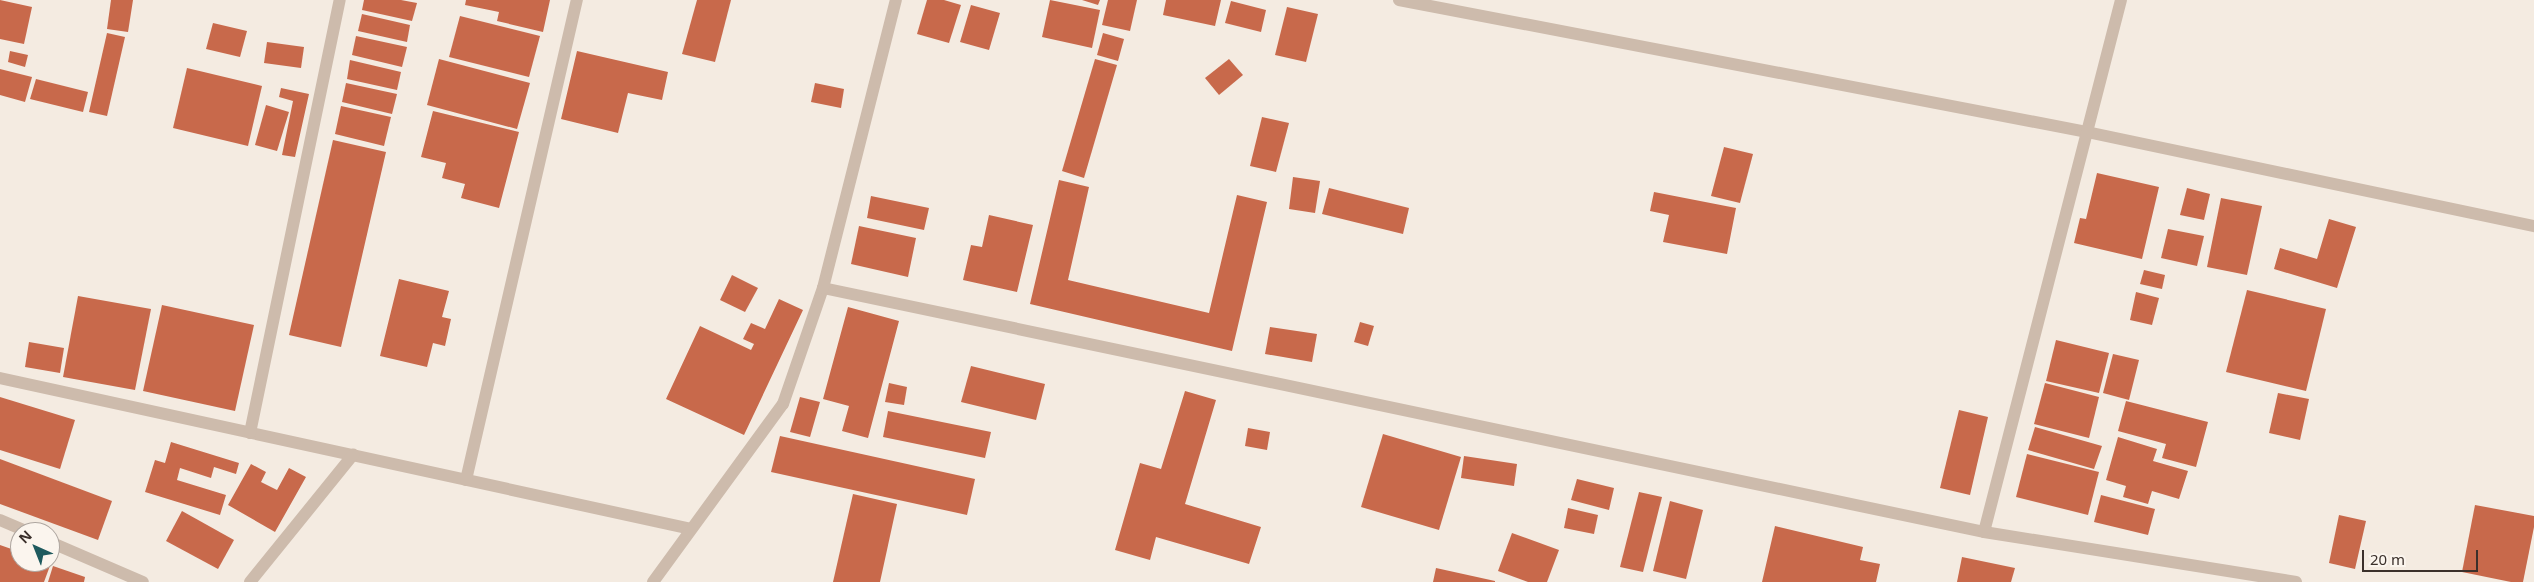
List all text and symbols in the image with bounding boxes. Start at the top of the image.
north arrow [10,522,60,572]
text: N [14,526,36,547]
scale bar [2364,540,2480,572]
text: 20 m [2370,549,2405,569]

